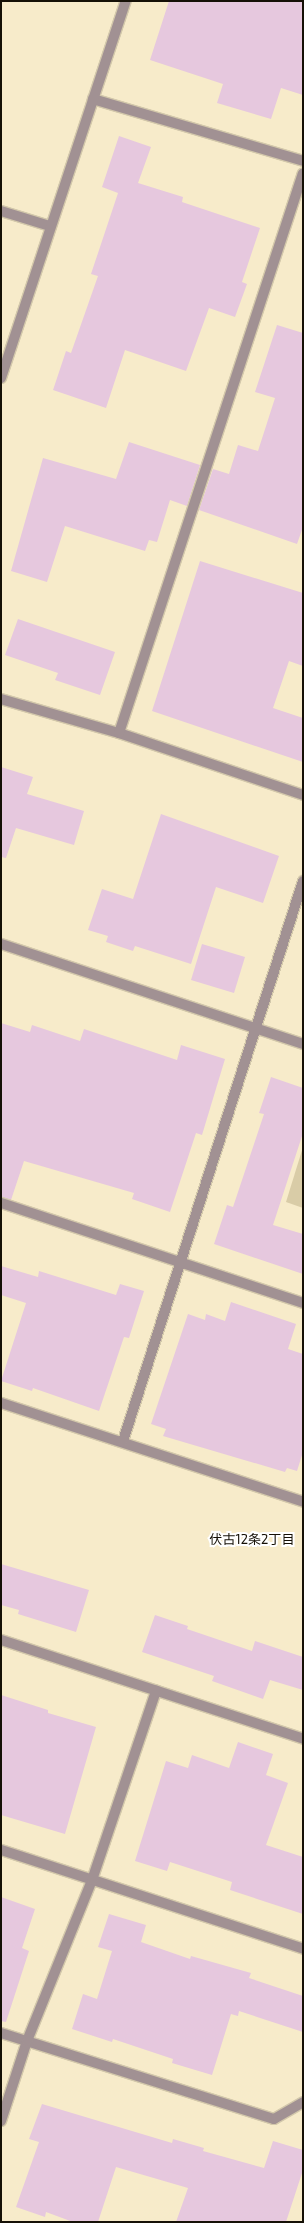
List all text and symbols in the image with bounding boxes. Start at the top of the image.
district label: 伏古12条2丁目 [210,1531,294,1547]

